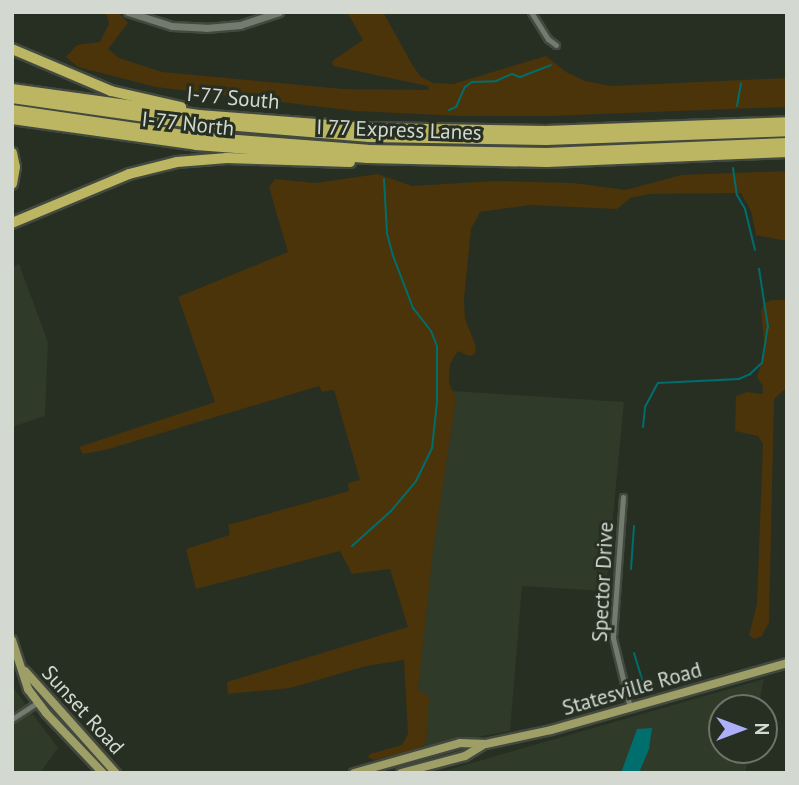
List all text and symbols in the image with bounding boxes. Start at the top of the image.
street label: I-77 South [185,81,281,115]
street label: I-77 North [140,107,236,141]
street label: I 77 Express Lanes [315,115,483,145]
street label: Spector Drive [587,521,619,643]
street label: Statesville Road [559,657,705,721]
street label: Sunset Road [37,660,129,760]
north arrow [708,694,778,764]
text: N [750,723,774,735]

